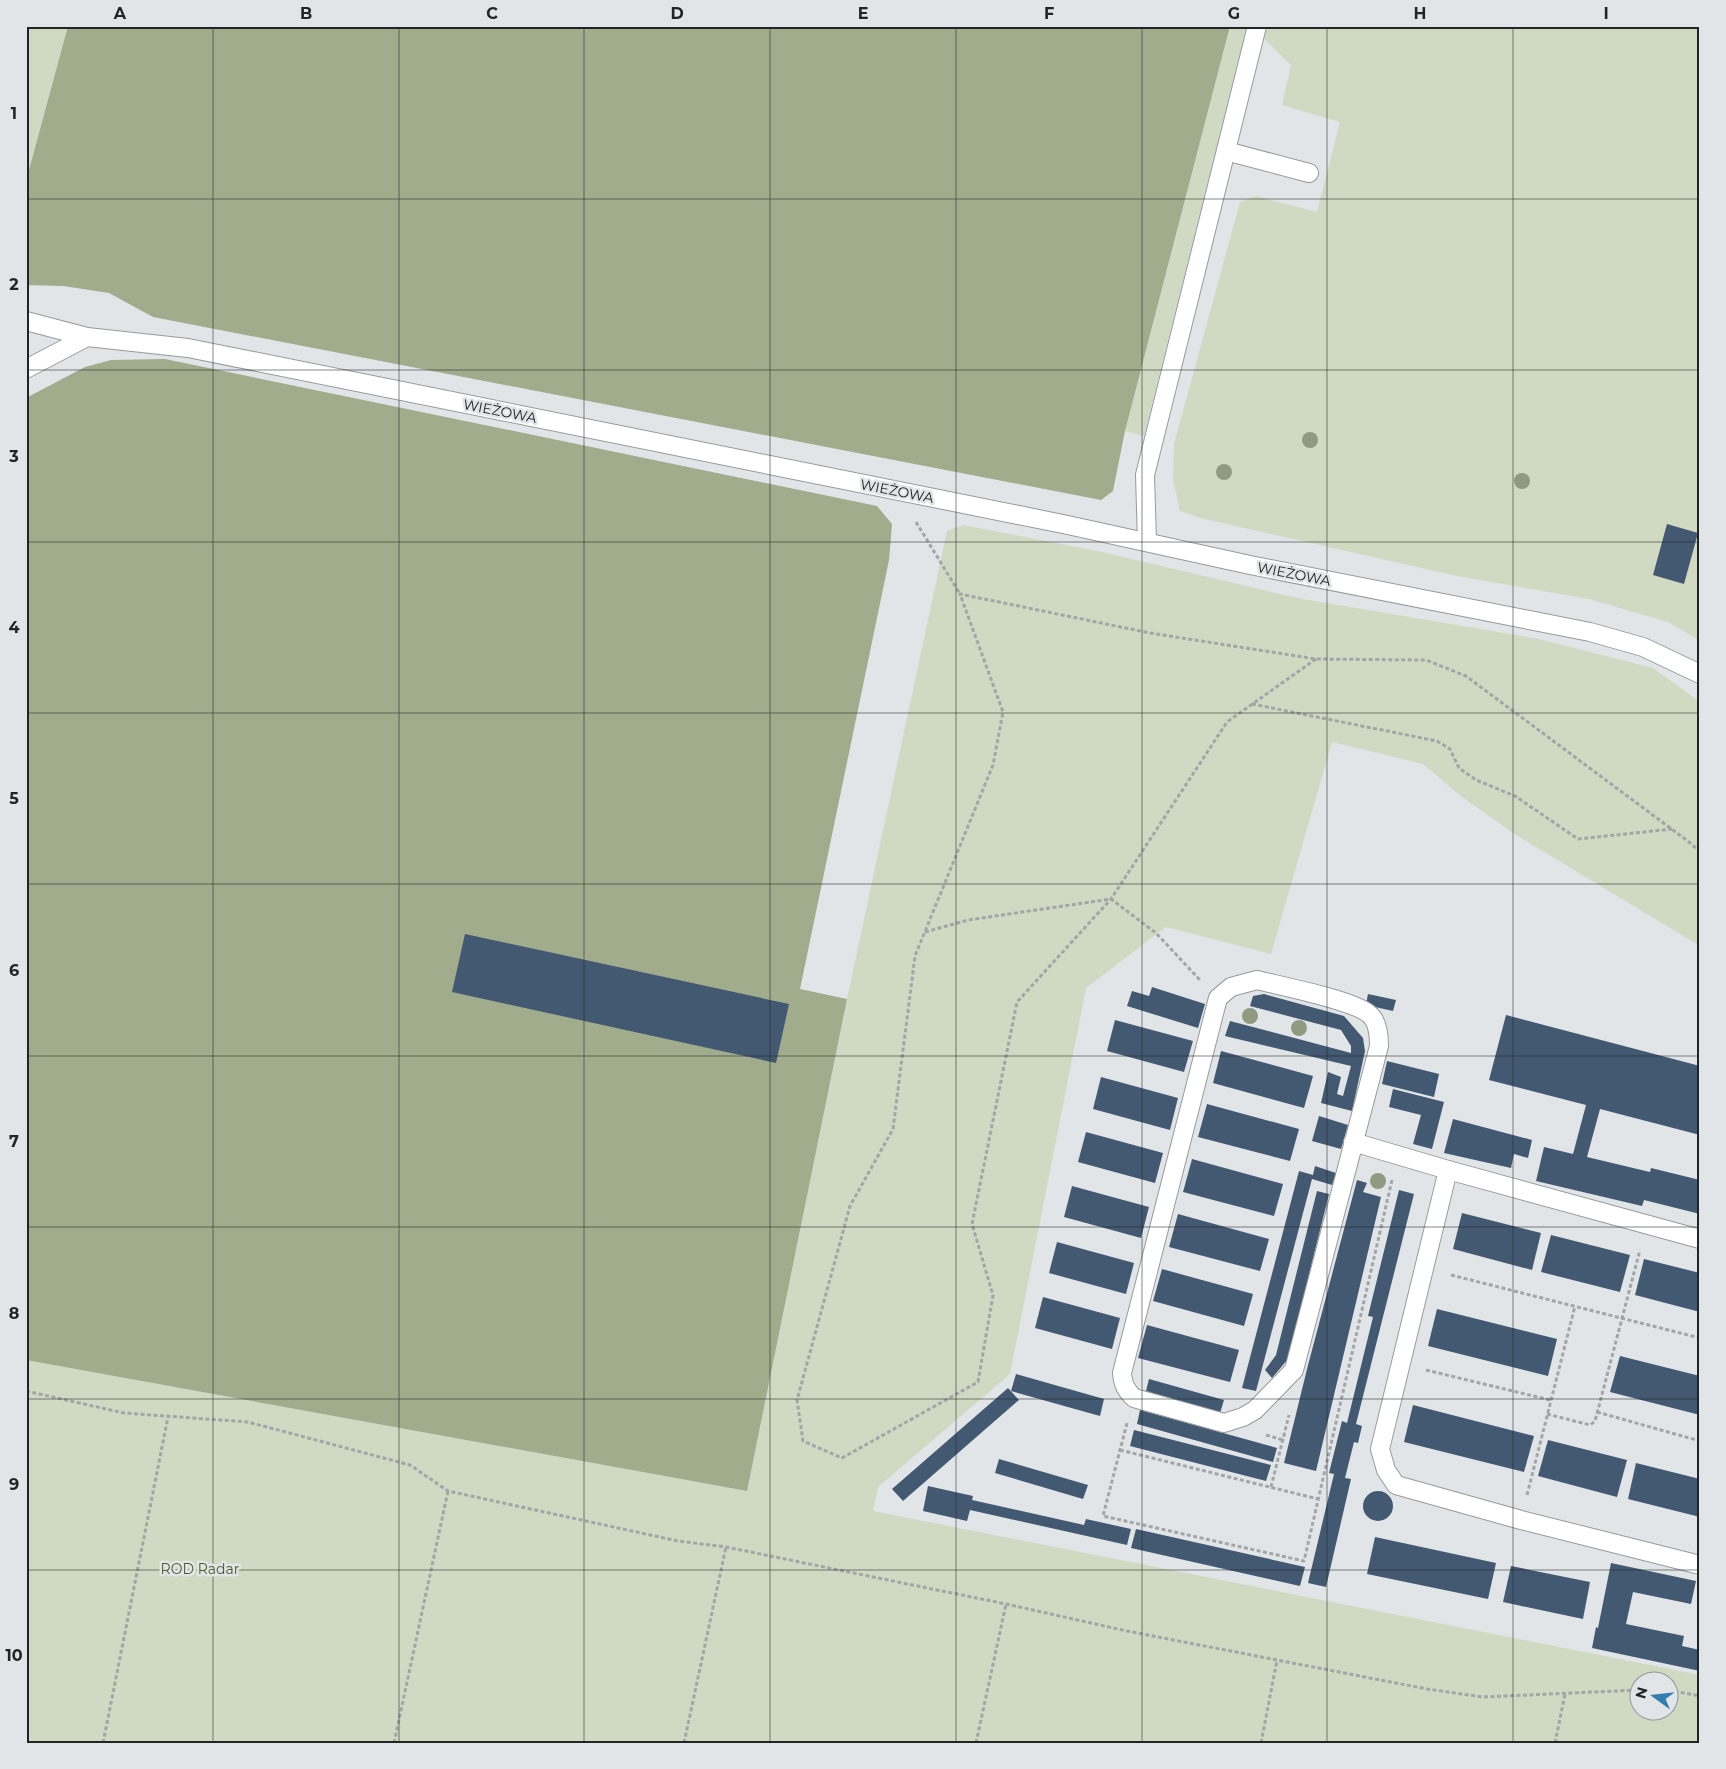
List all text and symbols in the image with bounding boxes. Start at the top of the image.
text: A [113,4,127,23]
text: B [300,4,312,23]
text: C [486,4,498,23]
text: D [670,4,684,23]
text: E [858,4,868,23]
text: F [1044,4,1054,23]
text: G [1228,4,1240,23]
text: H [1414,4,1426,23]
text: I [1603,4,1609,23]
text: 1 [11,104,17,123]
text: 2 [9,275,19,294]
street label: WIEŻOWA [462,395,539,427]
text: 3 [8,447,19,466]
street label: WIEŻOWA [859,475,936,507]
street label: WIEŻOWA [1256,558,1333,590]
text: 4 [8,618,20,637]
text: 5 [9,789,19,808]
text: 6 [9,961,19,980]
text: 7 [9,1132,19,1151]
text: 8 [9,1304,19,1323]
text: 9 [9,1475,19,1494]
park label: ROD Radar [161,1560,240,1578]
text: 10 [5,1646,23,1665]
north arrow [1628,1672,1678,1722]
text: N [1631,1685,1652,1700]

